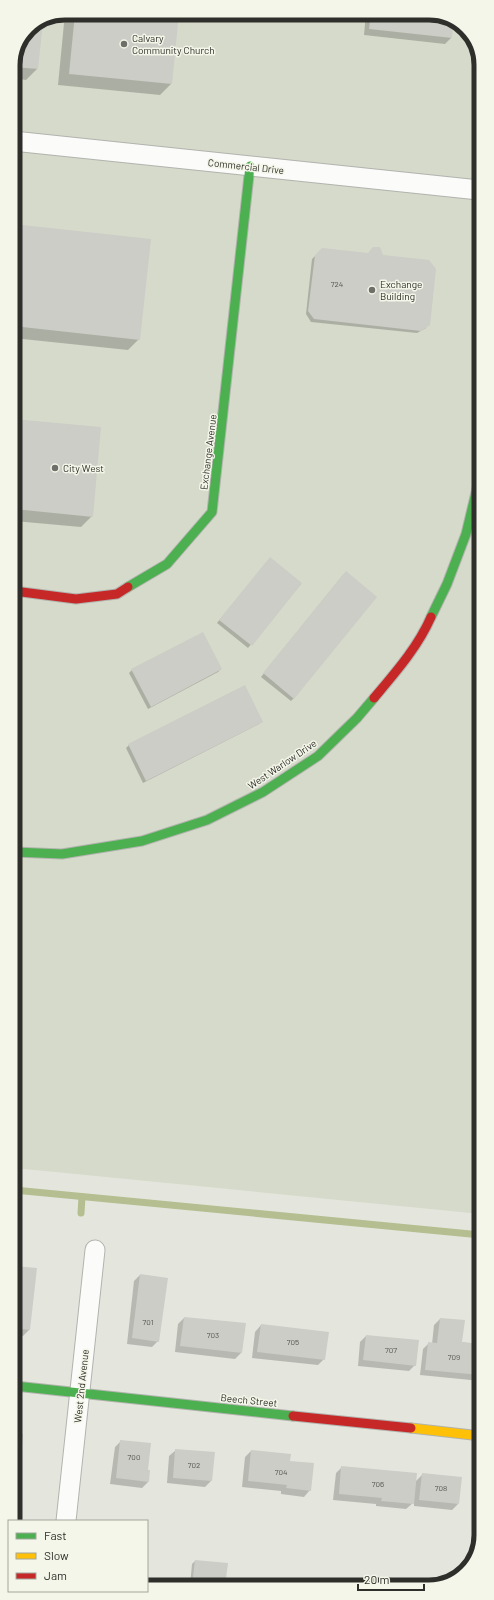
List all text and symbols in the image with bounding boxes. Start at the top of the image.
place label: Calvary Community Church [132,32,215,56]
marker: Calvary Community Church [119,39,129,49]
street label: Commercial Drive [207,156,285,176]
place label: Exchange Building [380,278,422,302]
house number: 724 [331,279,343,289]
marker: Exchange Building [367,285,377,295]
street label: Exchange Avenue [197,413,219,491]
place label: City West [63,462,104,474]
marker: City West [50,463,60,473]
street label: West Warlow Drive [245,737,319,791]
house number: 701 [143,1317,154,1327]
house number: 703 [207,1330,219,1340]
house number: 705 [287,1337,299,1347]
house number: 707 [385,1345,397,1355]
street label: West 2nd Avenue [71,1349,91,1423]
house number: 709 [448,1352,460,1362]
street label: Beech Street [220,1391,278,1409]
house number: 700 [128,1452,140,1462]
house number: 702 [188,1460,200,1470]
house number: 704 [275,1467,287,1477]
house number: 706 [372,1479,384,1489]
house number: 708 [435,1483,447,1493]
legend [8,1520,148,1592]
text: Fast [44,1528,67,1542]
text: Slow [44,1548,69,1562]
scale bar [358,1566,424,1592]
text: Jam [44,1568,67,1582]
text: 20 m [364,1572,390,1586]

